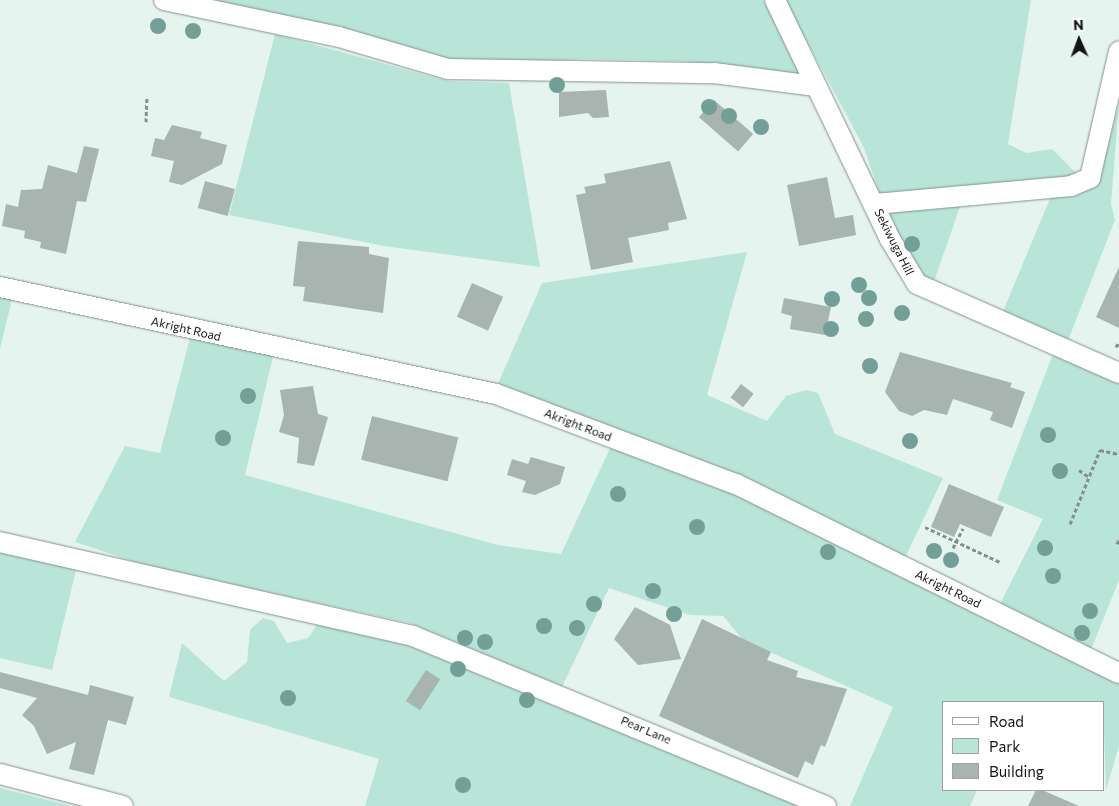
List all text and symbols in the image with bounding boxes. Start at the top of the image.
north arrow [1054,15,1104,65]
text: N [1073,16,1084,33]
street label: Sekiwuga Hill [871,206,917,278]
street label: Akright Road [150,314,222,344]
street label: Akright Road [542,406,614,444]
street label: Akright Road [913,567,983,611]
legend [942,701,1104,791]
text: Road [989,712,1024,730]
street label: Pear Lane [619,713,673,747]
text: Park [989,737,1020,755]
text: Building [989,762,1044,780]

